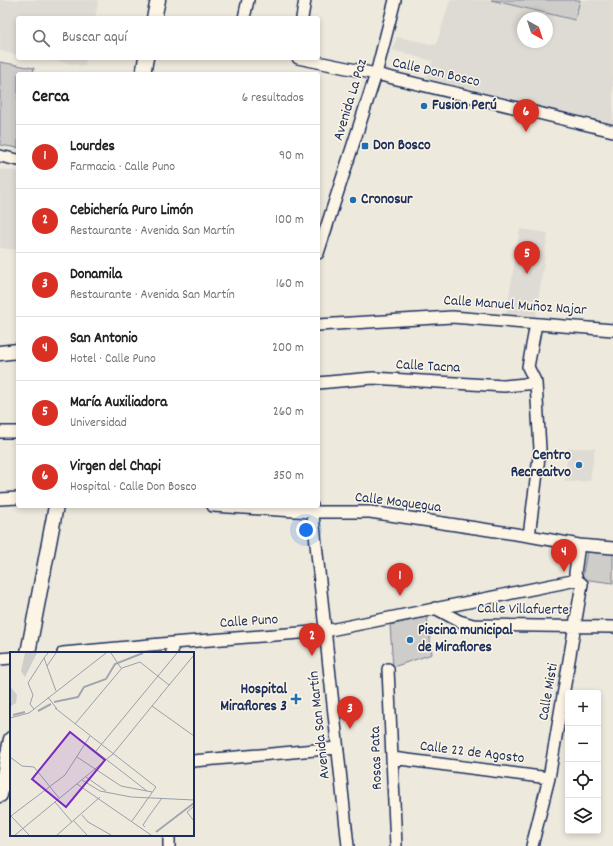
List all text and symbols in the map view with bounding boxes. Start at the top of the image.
north arrow [517,12,553,48]
search box [16,16,320,60]
icon: search [30,27,52,49]
text: Buscar aquí [62,27,127,49]
street label: Calle Don Bosco [390,52,482,94]
street label: Avenida La Paz [328,56,374,144]
text: Cerca [32,86,69,110]
text: 6 resultados [242,89,304,108]
place label: Fusion Perú [432,95,497,117]
pin: 6 [513,99,539,132]
marker: Fusion Perú [419,101,429,111]
place label: Don Bosco [373,135,431,157]
text: Lourdes [70,136,115,158]
marker: Don Bosco [360,141,370,151]
text: 1 [44,147,46,166]
text: 90 m [279,147,304,166]
text: Farmacia · Calle Puno [70,158,175,177]
place label: Cronosur [361,189,413,211]
marker: Cronosur [348,195,358,205]
text: Cebichería Puro Limón [70,200,193,222]
text: 2 [42,211,48,230]
text: 100 m [275,211,304,230]
text: Restaurante · Avenida San Martín [70,222,235,241]
pin: 5 [514,241,540,274]
text: Donamila [70,264,122,286]
text: 3 [42,275,48,294]
text: 160 m [276,275,304,294]
text: Restaurante · Avenida San Martín [70,286,235,305]
street label: Calle Manuel Muñoz Najar [443,290,588,322]
text: San Antonio [70,328,138,350]
text: 4 [42,339,48,358]
text: 200 m [272,339,304,358]
text: Hotel · Calle Puno [70,350,156,369]
street label: Calle Tacna [395,354,462,380]
text: María Auxiliadora [70,392,167,414]
text: 5 [42,403,48,422]
text: 260 m [273,403,304,422]
text: Universidad [70,414,127,433]
place label: Centro Recreaitvo [511,445,571,484]
text: Virgen del Chapi [70,456,161,478]
marker: Centro Recreaitvo [574,460,584,470]
text: 6 [42,467,48,486]
text: 350 m [273,467,304,486]
text: Hospital · Calle Don Bosco [70,478,197,497]
street label: Calle Moquegua [354,487,443,519]
your location [296,520,316,540]
pin: 4 [551,539,577,572]
pin: 1 [387,563,413,596]
street label: Calle Villafuerte [477,598,569,622]
street label: Calle Puno [219,609,279,635]
place label: Piscina municipal de Miraflores [418,620,513,659]
pin: 2 [299,623,325,656]
marker: Piscina municipal de Miraflores [405,635,415,645]
inset map [10,652,194,836]
street label: Calle Misti [533,661,565,722]
street label: Avenida San Martín [303,670,337,780]
place label: Hospital Miraflores 3 [220,679,287,718]
map controls [565,690,601,834]
button: + [565,690,601,726]
marker: Hospital Miraflores 3 [290,693,302,705]
pin: 3 [337,696,363,729]
street label: Rosas Pata [365,725,389,790]
button: − [565,726,601,762]
street label: Calle 22 de Agosto [418,736,526,770]
button: locate [565,762,601,798]
button: layers [565,798,601,834]

